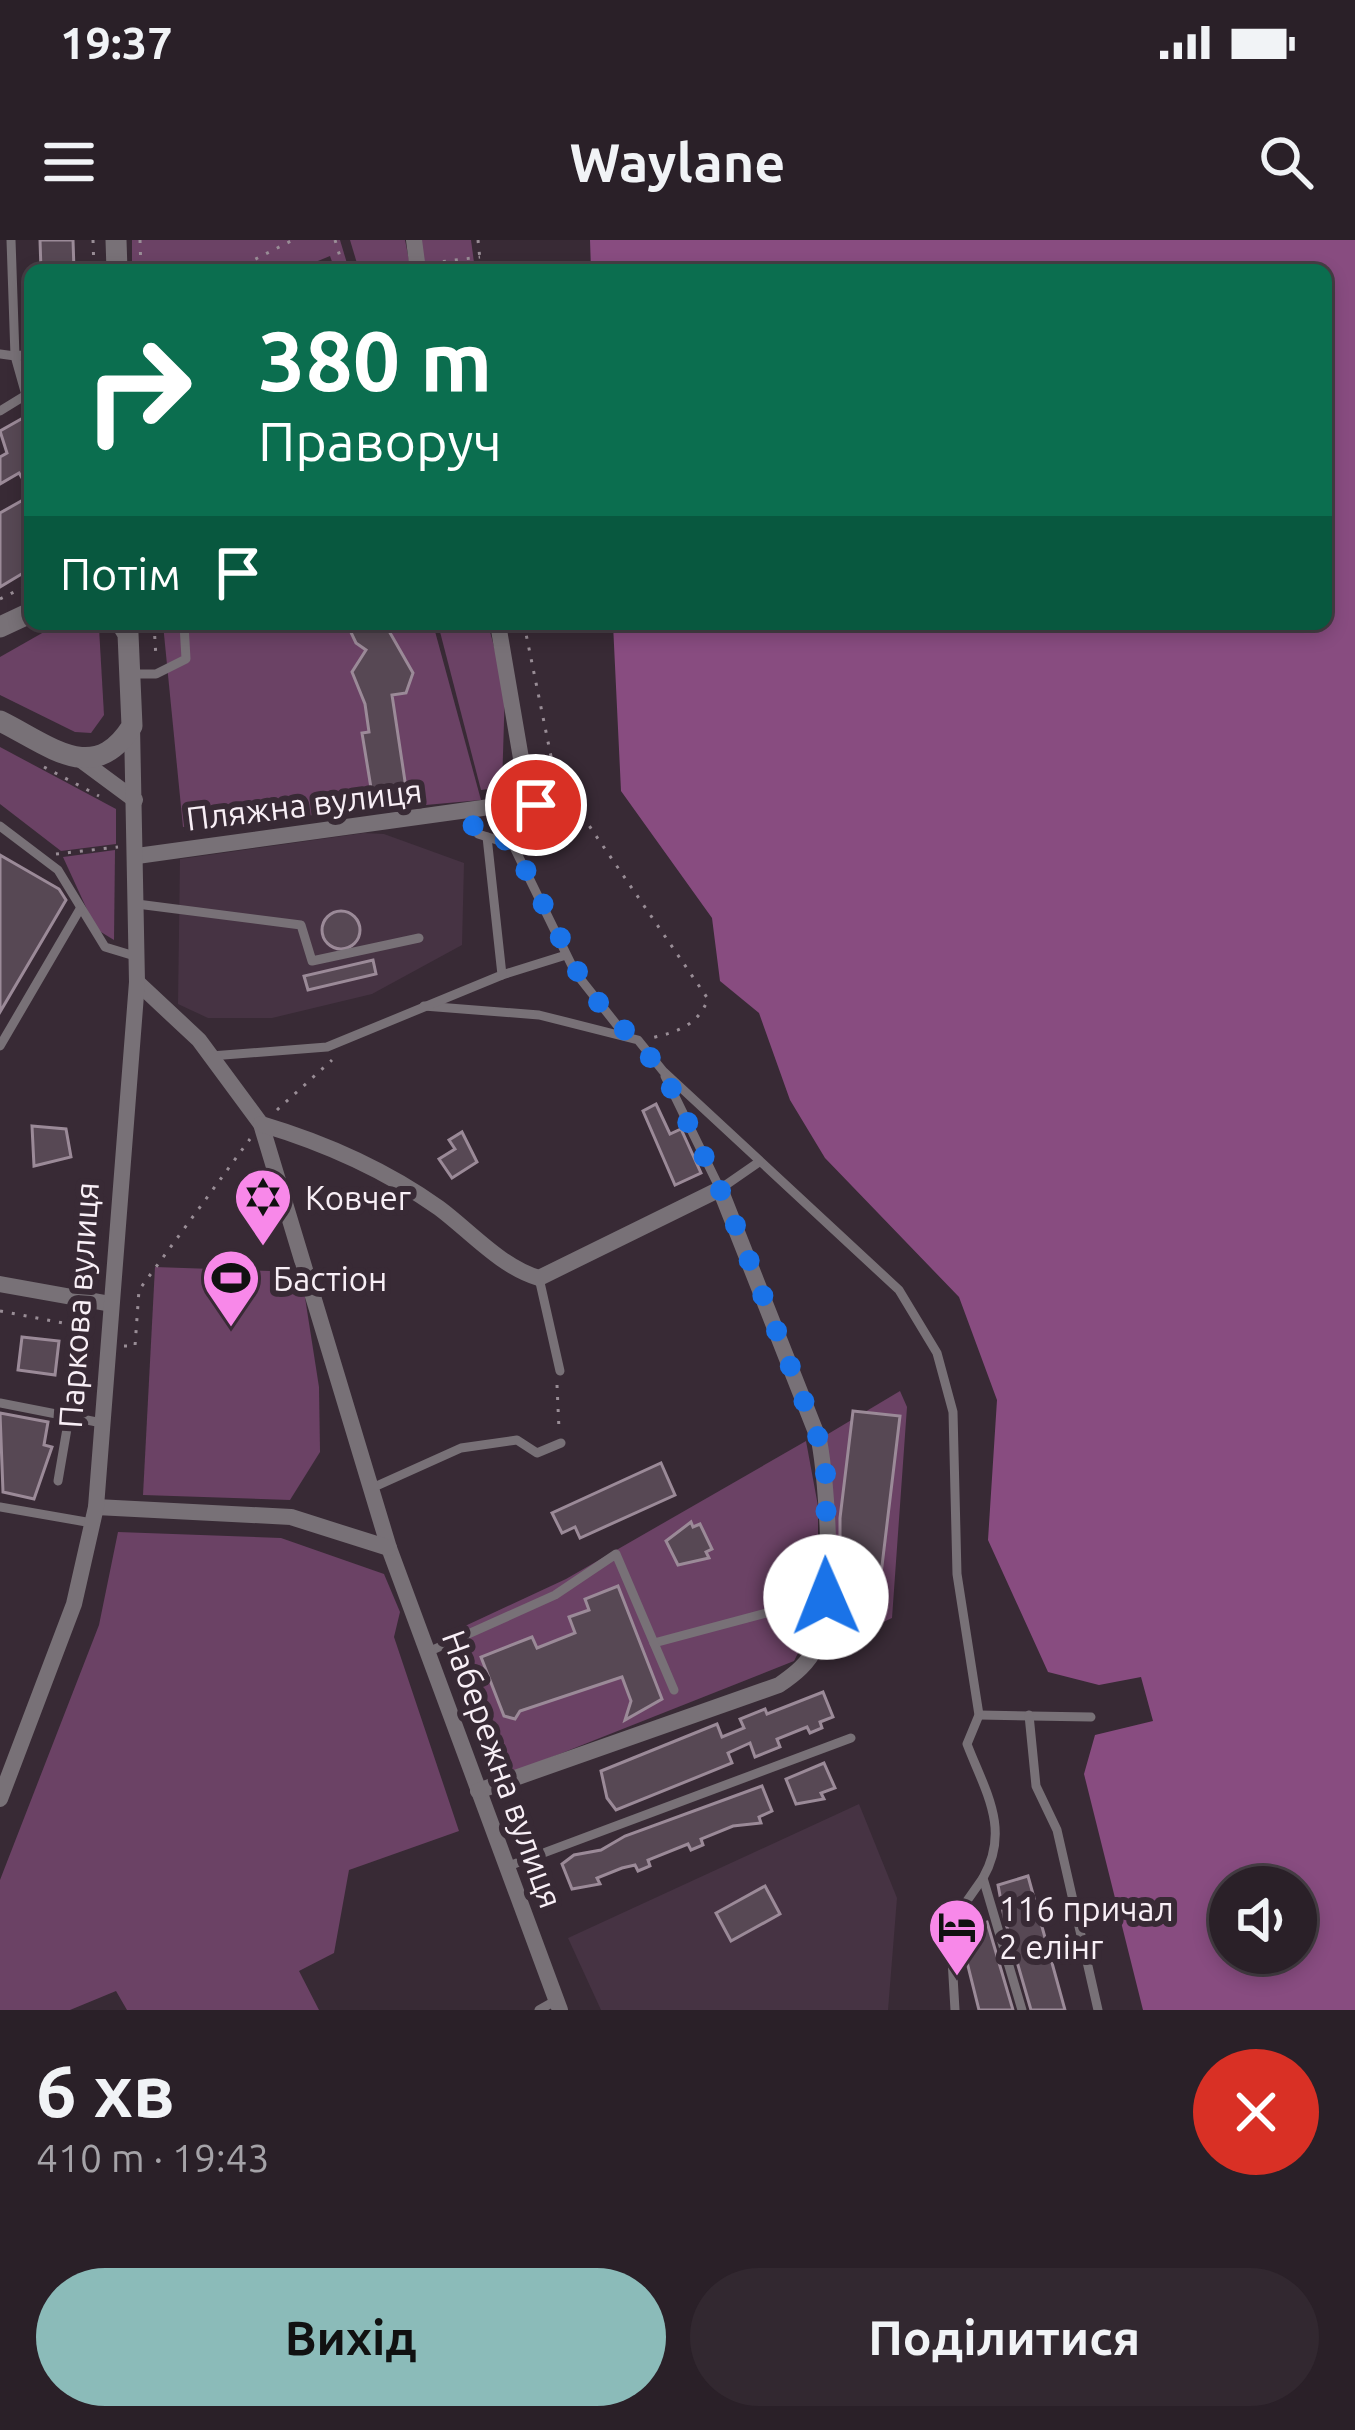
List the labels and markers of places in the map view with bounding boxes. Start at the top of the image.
pin [485,754,587,856]
synagogue icon: Ковчег [232,1166,294,1248]
place label: Ковчег [305,1179,411,1216]
sports icon: Бастіон [200,1247,262,1329]
place label: Бастіон [273,1260,387,1297]
place label: 116 причал 2 елінг [999,1890,1174,1965]
hotel icon: 116 причал 2 елінг [926,1896,988,1978]

